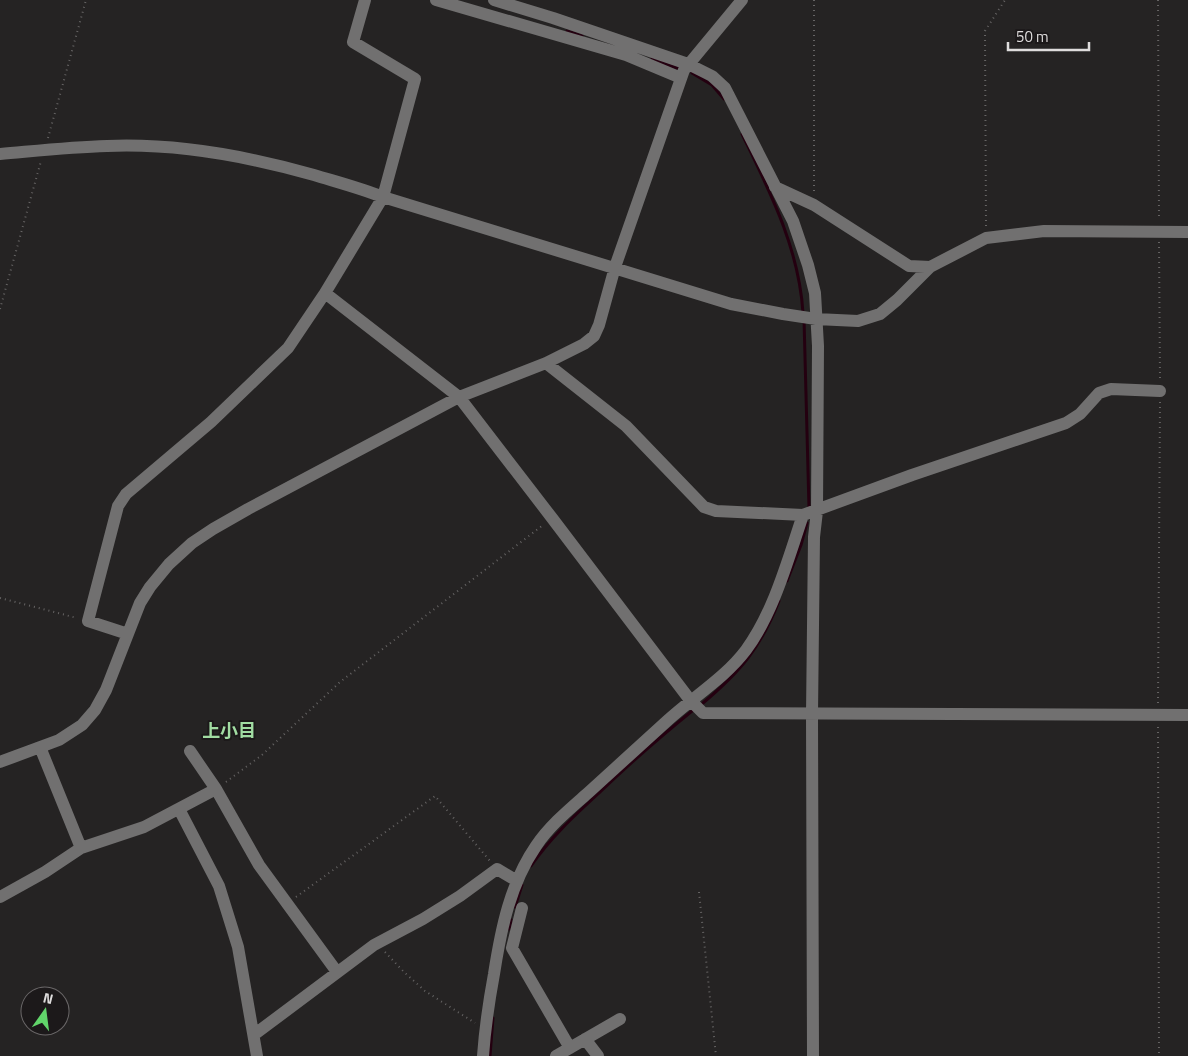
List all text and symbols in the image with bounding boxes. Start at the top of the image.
scale bar [1008,20,1089,52]
text: 50 m [1016,25,1049,48]
district label: 上小目 [202,717,256,744]
north arrow [20,986,70,1036]
text: N [41,987,56,1009]

